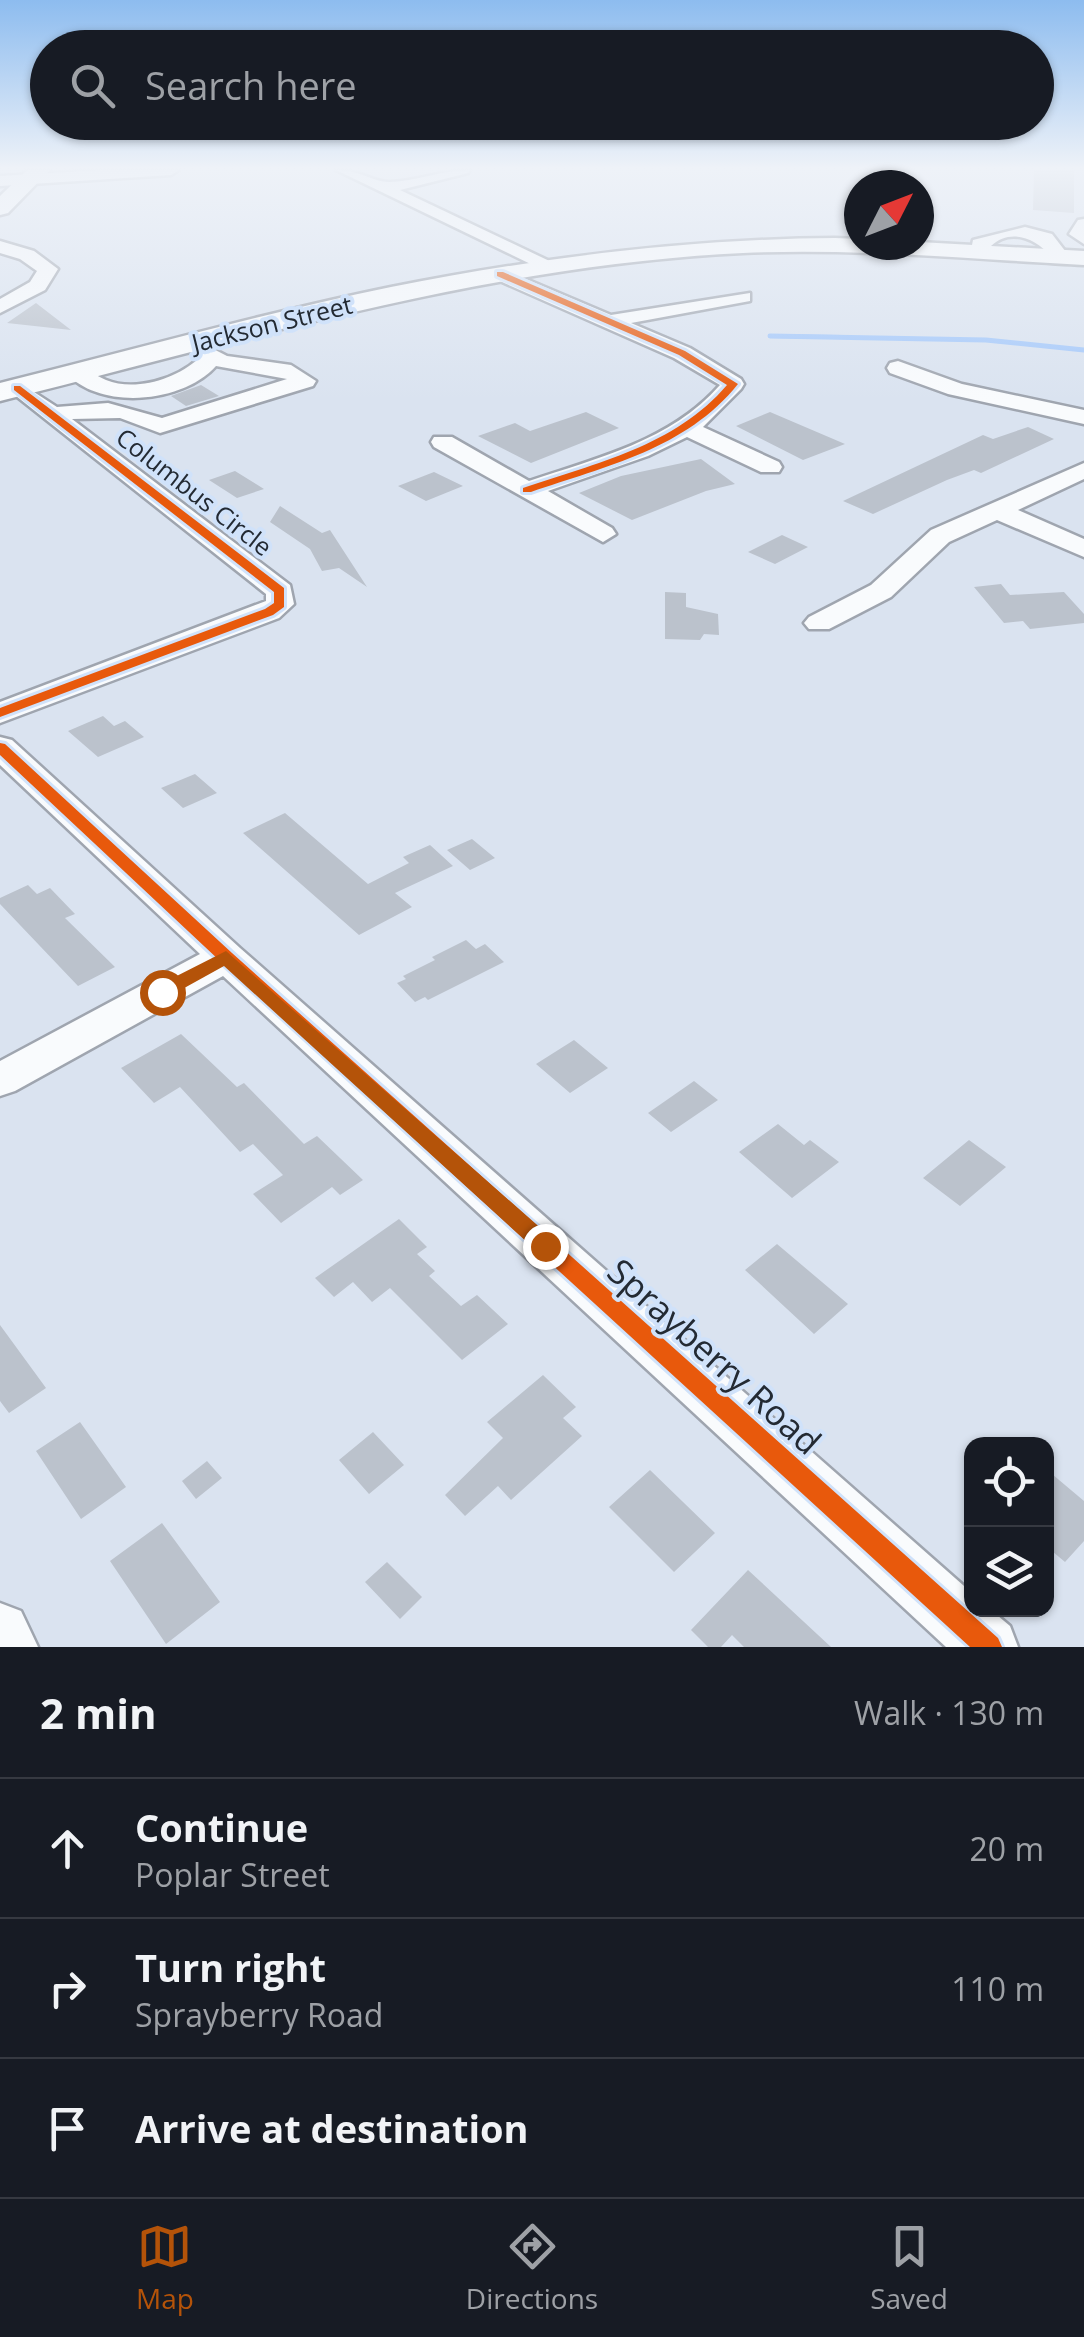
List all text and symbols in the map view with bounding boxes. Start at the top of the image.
search box [30,30,1054,140]
icon: search [65,58,120,113]
text: Search here [145,59,357,111]
north arrow [844,170,934,260]
street label: Jackson Street [186,287,356,360]
street label: Columbus Circle [110,420,280,563]
route start [140,970,186,1016]
route end [523,1224,569,1270]
street label: Sprayberry Road [598,1248,832,1464]
map controls [964,1437,1054,1617]
button: locate [964,1437,1054,1527]
button: layers [964,1527,1054,1617]
text: 2 min [40,1684,157,1741]
text: Walk · 130 m [854,1691,1044,1734]
text: Continue [135,1801,308,1853]
icon: ahead [40,1821,95,1876]
text: 20 m [969,1827,1044,1870]
text: Poplar Street [135,1853,330,1896]
text: Turn right [135,1941,326,1993]
icon: right [40,1961,95,2016]
text: 110 m [951,1967,1044,2010]
text: Sprayberry Road [135,1993,383,2036]
icon: arrive [40,2101,95,2156]
text: Arrive at destination [135,2102,529,2154]
tab: Map [136,2219,194,2317]
tab: Directions [466,2219,598,2317]
tab: Saved [870,2219,948,2317]

